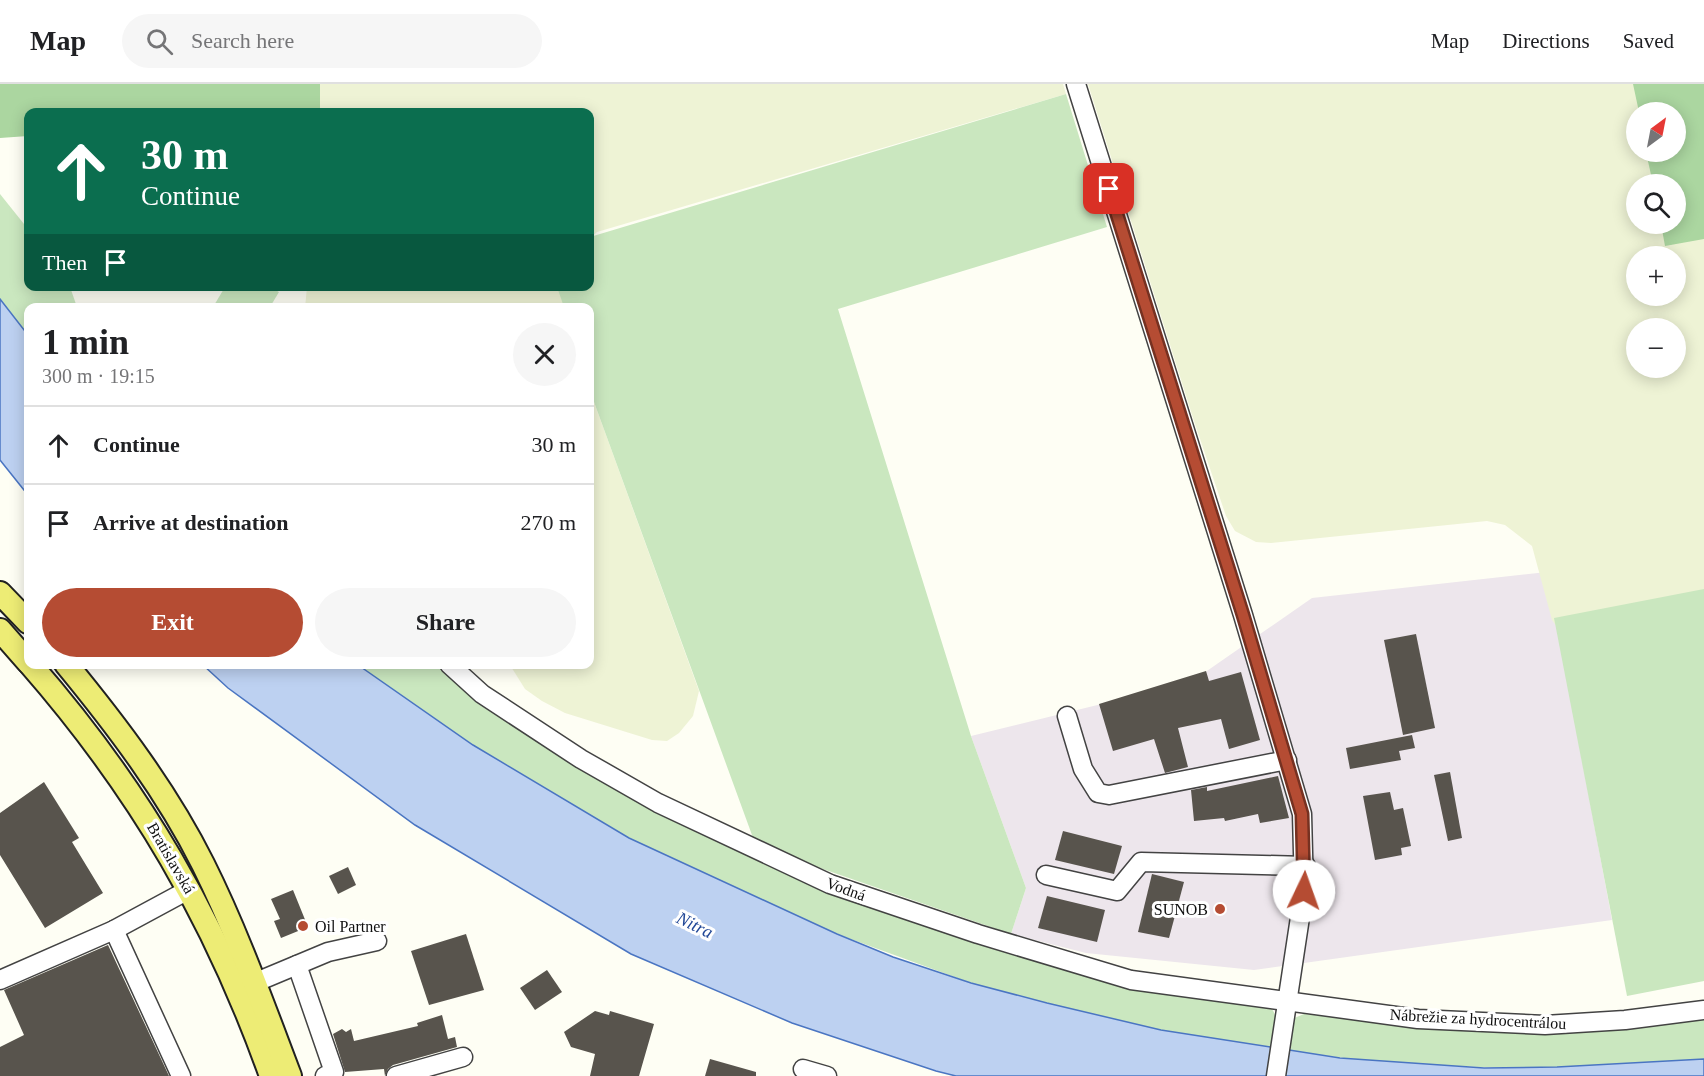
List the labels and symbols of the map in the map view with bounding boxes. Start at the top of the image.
north arrow [1626,102,1686,162]
pin [1083,163,1134,214]
street label: Bratislavská [144,820,198,896]
position arrow [1272,859,1336,923]
street label: Vodná [824,874,868,904]
place label: SUNOB [1154,901,1208,918]
marker: SUNOB [1213,902,1227,916]
water label: Nitra [673,907,716,942]
place label: Oil Partner [315,918,386,935]
marker: Oil Partner [296,919,310,933]
street label: Nábrežie za hydrocentrálou [1389,1006,1567,1033]

